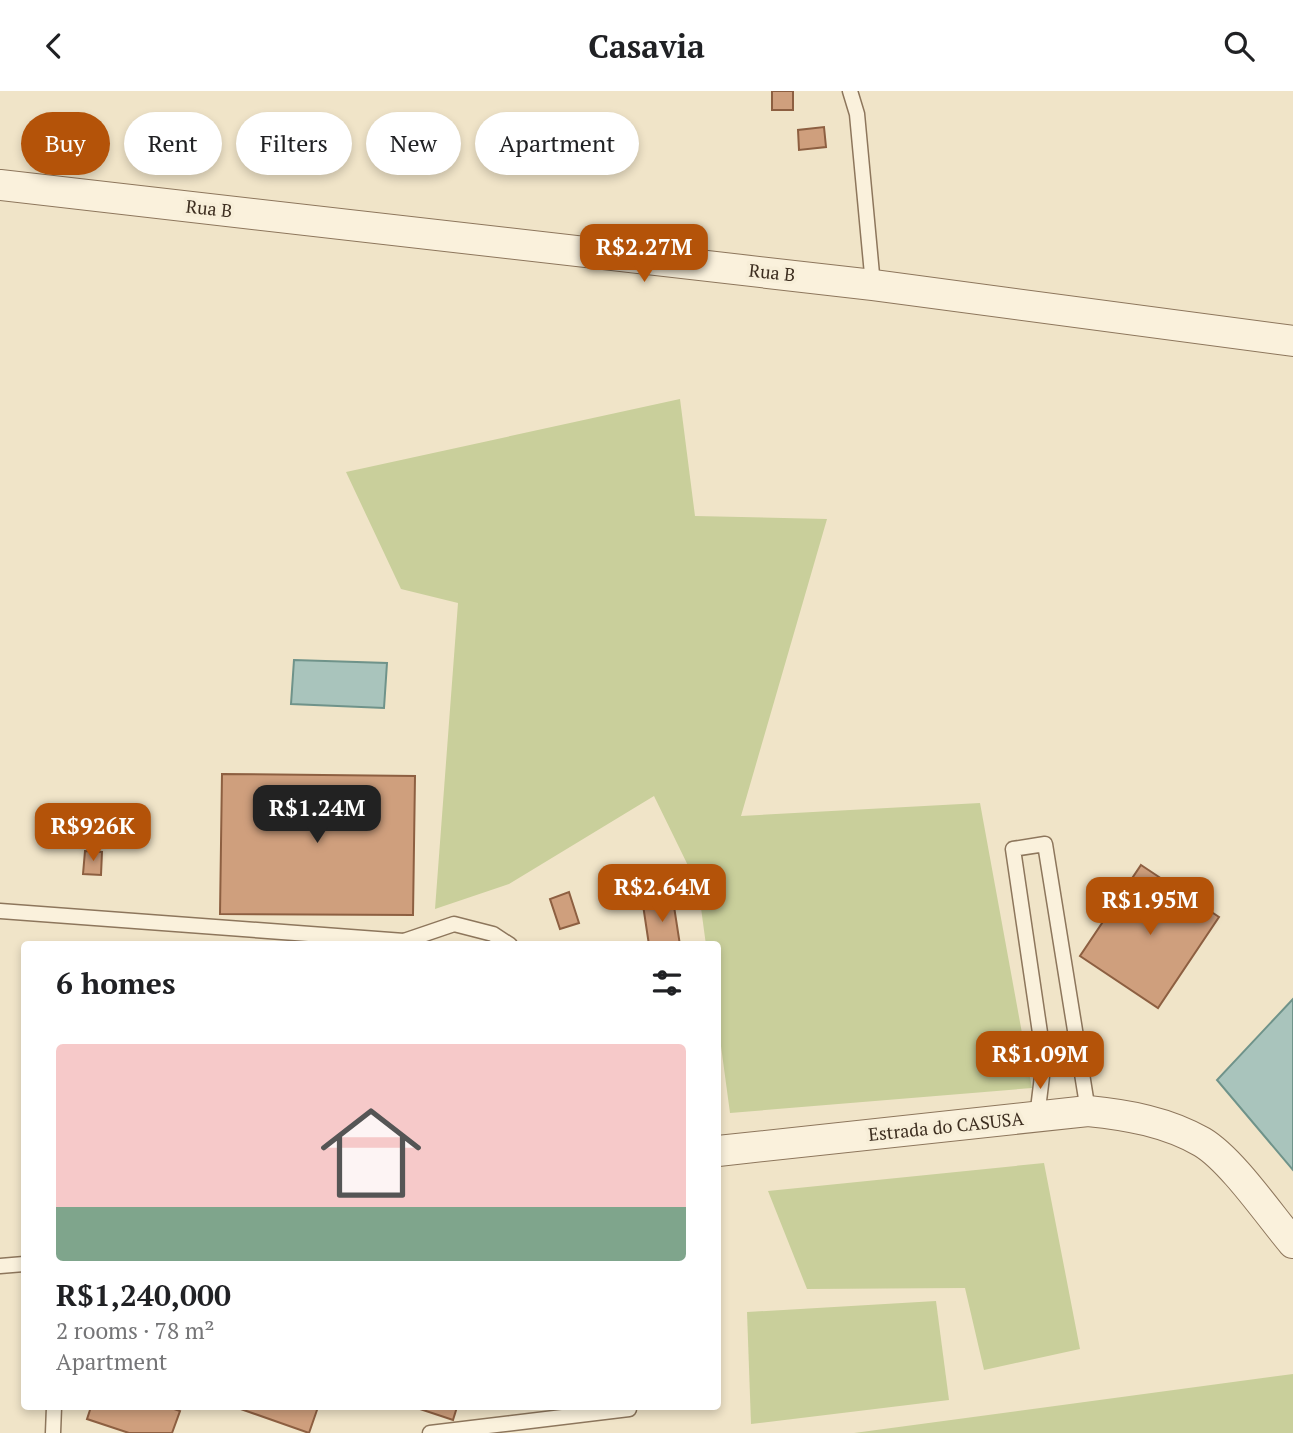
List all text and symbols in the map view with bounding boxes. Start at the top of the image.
text: Casavia [588,25,705,67]
icon: back [35,27,73,65]
icon: search [1220,27,1258,65]
chip: Buy [21,112,110,175]
chip: Rent [124,112,222,175]
chip: Filters [236,112,352,175]
chip: New [366,112,461,175]
chip: Apartment [475,112,639,175]
street label: Rua B [185,194,233,222]
pin: R$2.27M [579,225,709,284]
text: R$2.27M [596,231,692,262]
street label: Rua B [748,258,796,286]
pin: R$1.24M [252,785,382,845]
text: R$1.24M [269,792,365,823]
pin: R$926K [36,803,150,863]
text: R$926K [51,810,135,841]
pin: R$2.64M [597,865,727,924]
text: R$2.64M [614,871,710,902]
pin: R$1.95M [1085,877,1215,937]
text: R$1.95M [1102,884,1198,915]
text: 6 homes [56,963,175,1003]
icon: filters [648,964,686,1002]
pin: R$1.09M [975,1031,1105,1091]
text: R$1.09M [992,1038,1088,1069]
icon: home [308,1090,434,1216]
street label: Estrada do CASUSA [867,1106,1025,1146]
text: R$1,240,000 [56,1275,231,1315]
text: 2 rooms · 78 m² [56,1315,215,1346]
text: Apartment [56,1346,167,1377]

